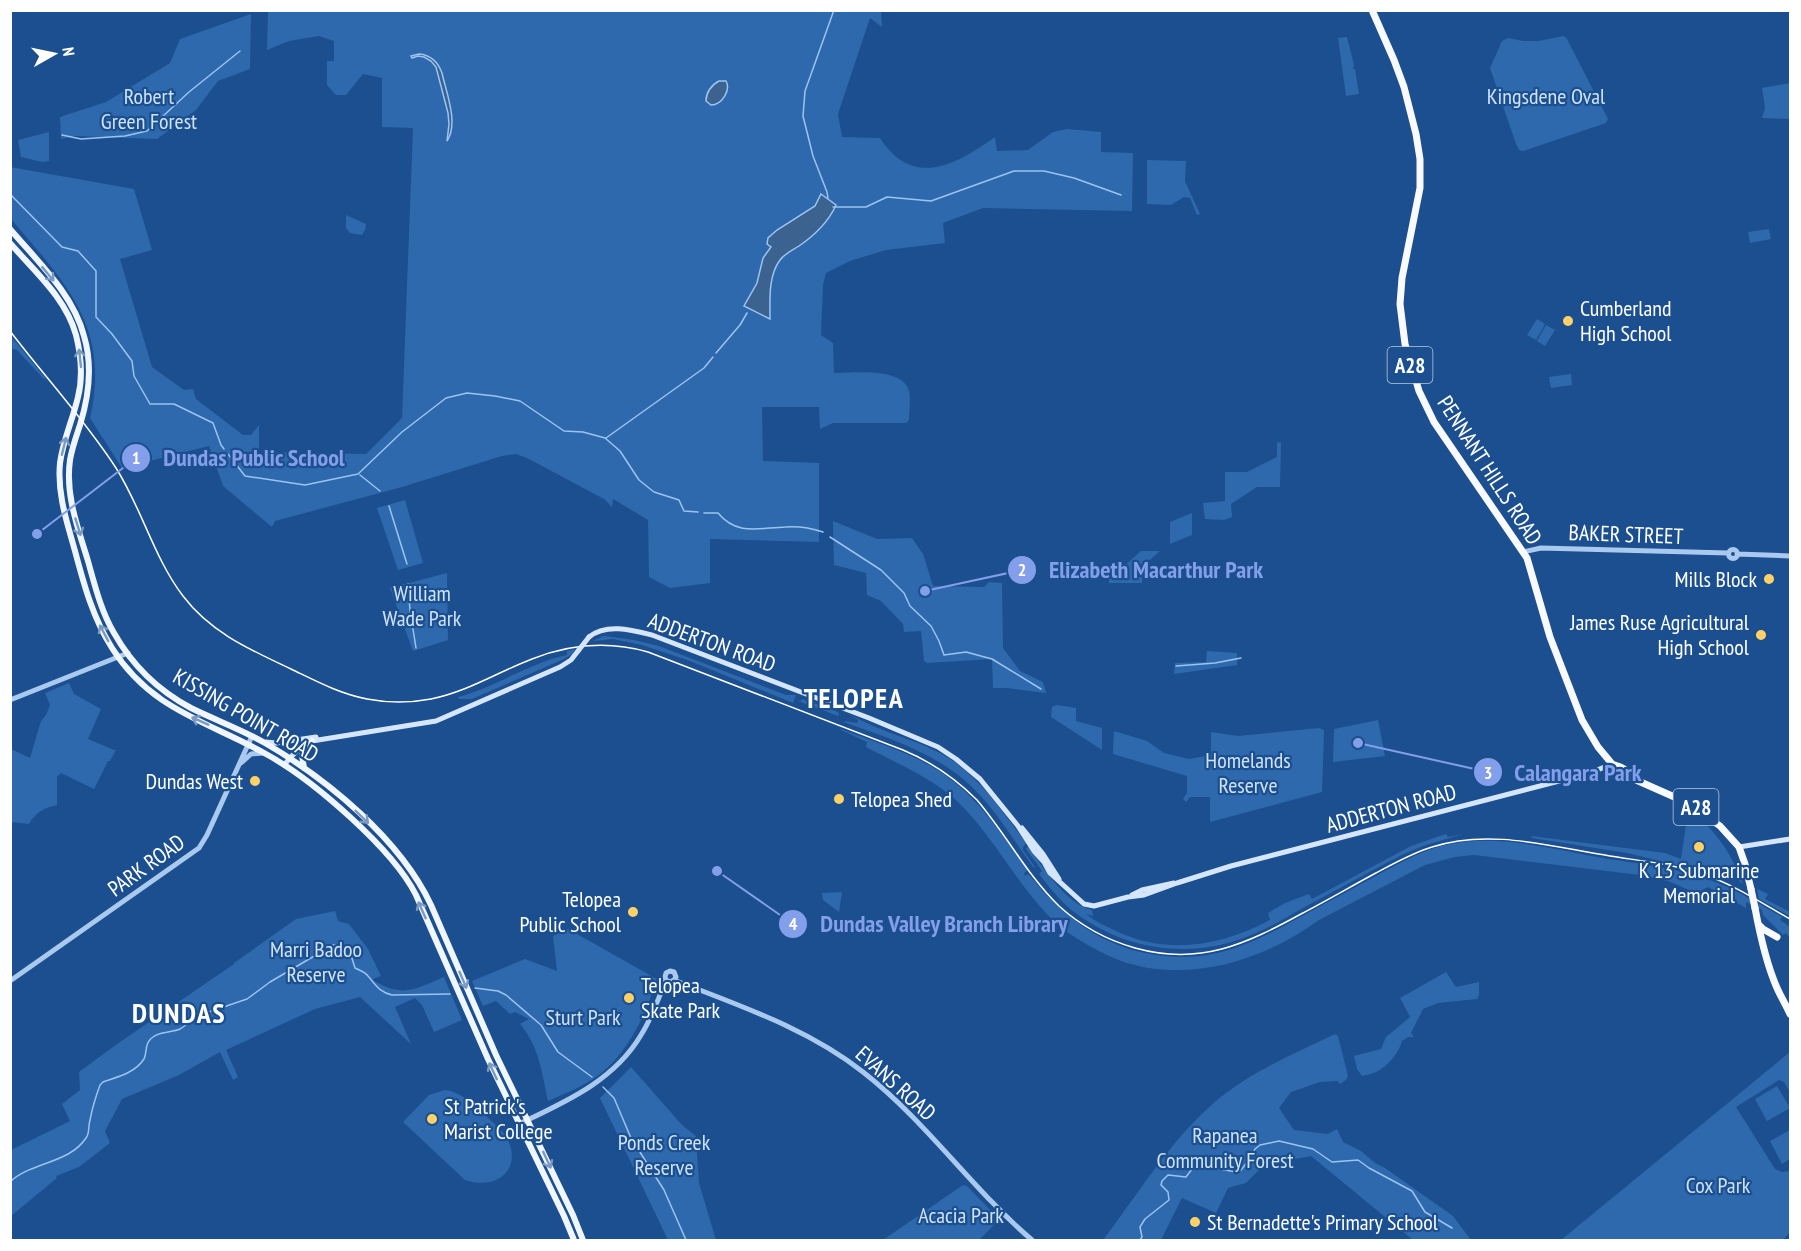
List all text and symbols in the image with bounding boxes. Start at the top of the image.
north arrow [24,24,84,84]
text: N [58,46,79,57]
park label: Robert Green Forest [101,82,197,135]
park label: Kingsdene Oval [1487,82,1606,110]
one-way arrow [41,266,55,281]
place label: Cumberland High School [1580,294,1672,347]
marker: Cumberland High School [1561,314,1575,328]
road number: A28 [1388,347,1432,383]
one-way arrow [74,348,85,368]
street label: PENNANT HILLS ROAD [1431,390,1549,550]
one-way arrow [58,436,70,455]
callout: Dundas Public School [121,437,357,479]
text: Dundas Public School [163,442,345,473]
text: 1 [132,446,140,469]
one-way arrow [73,517,84,536]
street label: BAKER STREET [1568,518,1684,550]
callout: Elizabeth Macarthur Park [1007,549,1275,591]
text: Elizabeth Macarthur Park [1049,554,1263,585]
text: 2 [1018,558,1026,581]
place label: Mills Block [1674,565,1757,593]
marker: Mills Block [1762,572,1776,586]
park label: William Wade Park [383,579,462,632]
street label: ADDERTON ROAD [644,606,780,678]
place label: James Ruse Agricultural High School [1569,608,1750,661]
one-way arrow [98,625,110,642]
marker: James Ruse Agricultural High School [1754,628,1768,642]
street label: KISSING POINT ROAD [168,662,324,768]
district label: TELOPEA [804,679,904,716]
one-way arrow [191,715,209,727]
park label: Homelands Reserve [1205,746,1291,799]
callout: Calangara Park [1473,751,1654,793]
text: Calangara Park [1514,757,1642,788]
text: 3 [1484,761,1492,784]
place label: Dundas West [146,767,243,795]
marker: Dundas West [248,774,262,788]
street label: ADDERTON ROAD [1323,777,1459,839]
place label: Telopea Shed [851,785,952,813]
road number: A28 [1674,789,1718,825]
marker: Telopea Shed [832,792,846,806]
one-way arrow [354,809,369,824]
street label: PARK ROAD [102,828,190,902]
marker: K 13 Submarine Memorial [1692,840,1706,854]
place label: K 13 Submarine Memorial [1639,856,1759,909]
place label: Telopea Public School [520,885,622,938]
one-way arrow [416,901,428,919]
callout: Dundas Valley Branch Library [778,903,1081,945]
marker: Telopea Public School [626,905,640,919]
text: Dundas Valley Branch Library [820,908,1068,939]
text: 4 [789,912,798,935]
park label: Marri Badoo Reserve [270,935,362,988]
one-way arrow [458,971,469,989]
place label: Telopea Skate Park [641,971,721,1024]
marker: Telopea Skate Park [622,991,636,1005]
district label: DUNDAS [132,994,226,1031]
park label: Sturt Park [546,1003,621,1031]
street label: EVANS ROAD [850,1040,942,1126]
one-way arrow [487,1063,499,1081]
place label: St Patrick's Marist College [444,1092,552,1145]
marker: St Patrick's Marist College [425,1112,439,1126]
park label: Rapanea Community Forest [1157,1121,1294,1174]
park label: Ponds Creek Reserve [618,1128,711,1181]
one-way arrow [541,1150,553,1168]
park label: Cox Park [1686,1171,1751,1199]
park label: Acacia Park [918,1201,1004,1229]
place label: St Bernadette's Primary School [1207,1208,1439,1236]
marker: St Bernadette's Primary School [1188,1215,1202,1229]

